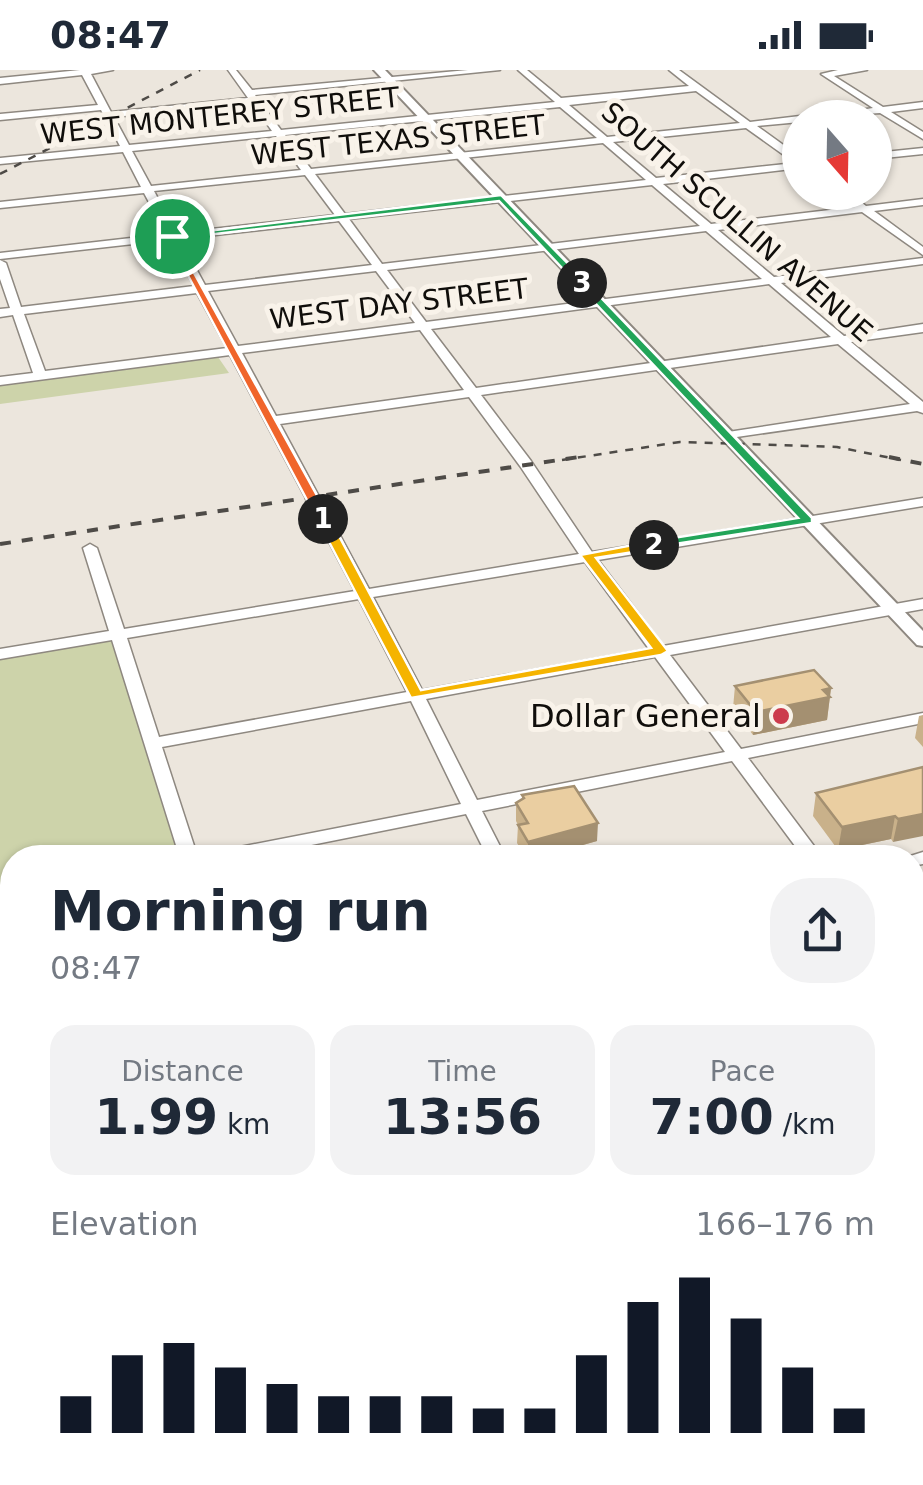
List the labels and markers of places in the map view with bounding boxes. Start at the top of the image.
pin [130,194,215,279]
pin: 3 [557,258,607,308]
pin: 1 [298,494,348,544]
pin: 2 [629,520,679,570]
place label: Dollar General [530,697,761,735]
marker: Dollar General [770,705,792,727]

